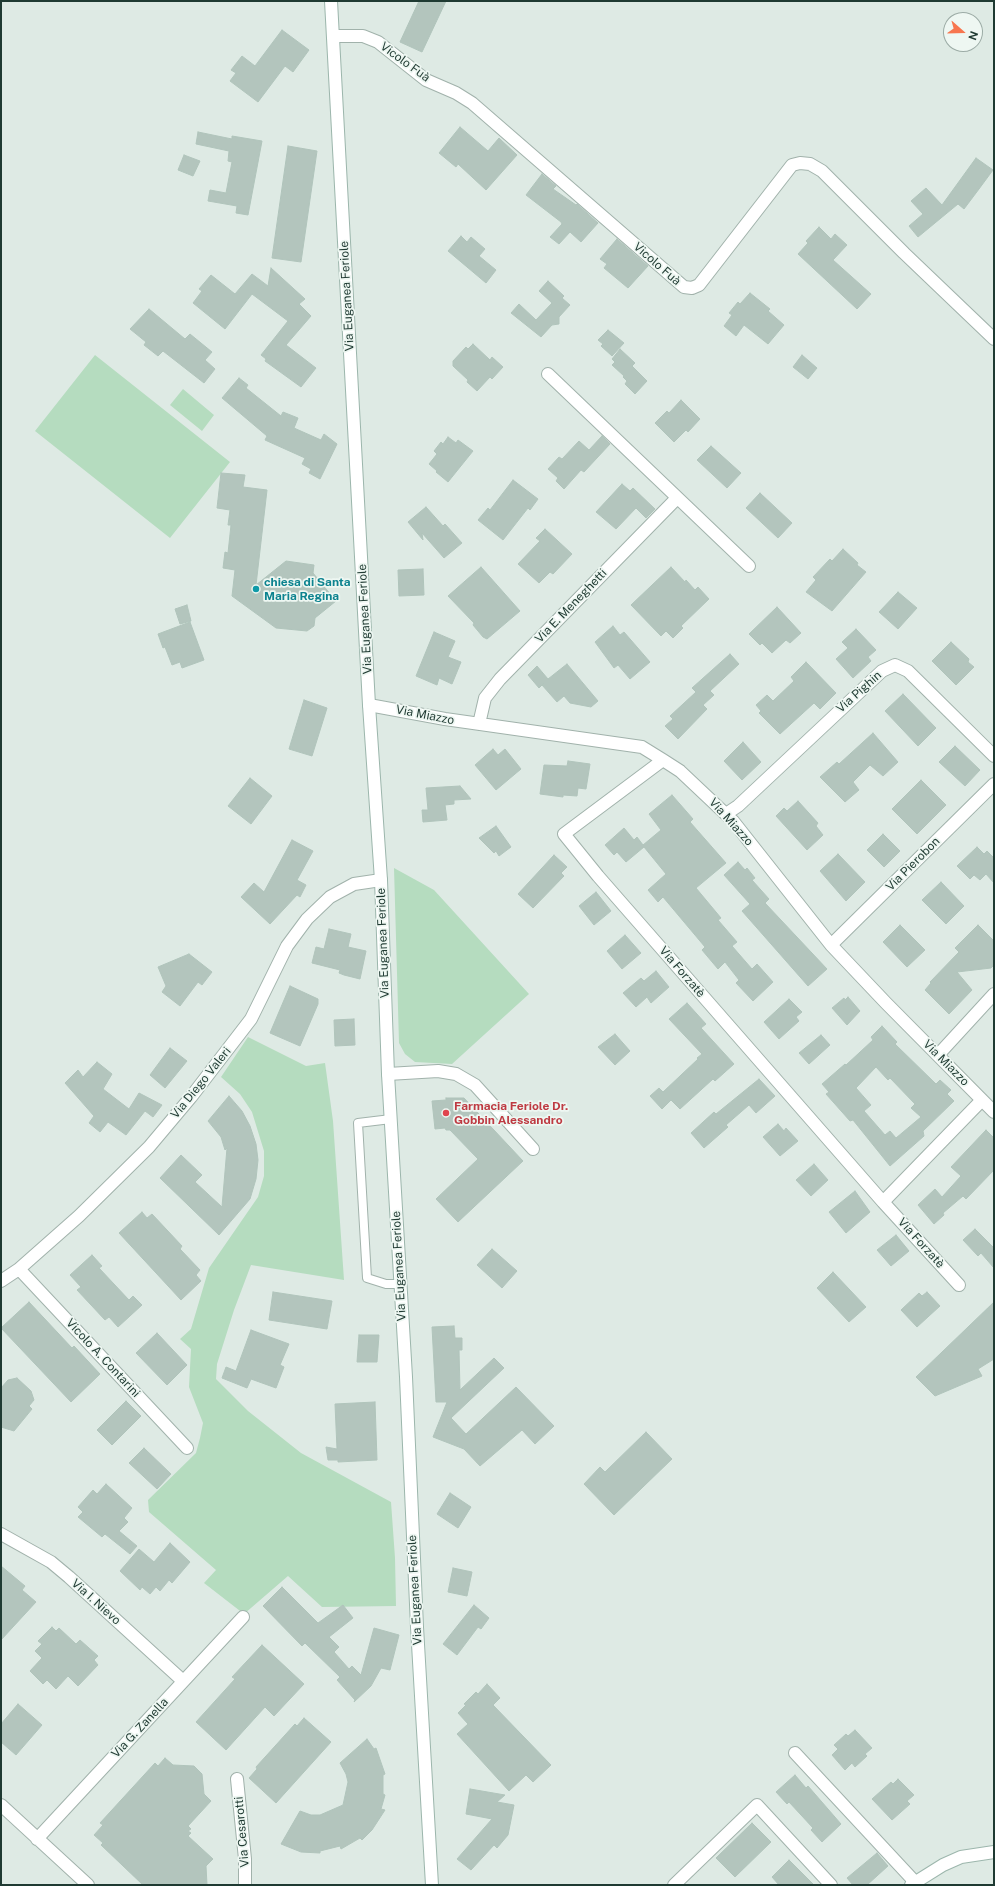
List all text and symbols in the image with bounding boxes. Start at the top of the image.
north arrow [943,12,983,52]
text: N [966,30,980,42]
street label: Vicolo Fuà [377,39,433,85]
street label: Vicolo Fuà [630,240,684,288]
street label: Via Euganea Feriole [337,241,357,351]
street label: Via Euganea Feriole [355,564,375,674]
street label: Via E. Meneghetti [532,566,610,646]
place label: chiesa di Santa Maria Regina [264,575,351,603]
marker: chiesa di Santa Maria Regina [251,584,261,594]
street label: Via Pighin [834,668,884,716]
street label: Via Miazzo [395,702,455,728]
street label: Via Miazzo [706,795,756,849]
street label: Via Pierobon [883,834,943,894]
street label: Via Euganea Feriole [374,888,392,998]
street label: Via Forzatè [656,944,708,1000]
street label: Via Miazzo [920,1037,972,1089]
street label: Via Diego Valeri [168,1044,234,1122]
place label: Farmacia Feriole Dr. Gobbin Alessandro [454,1099,568,1127]
marker: Farmacia Feriole Dr. Gobbin Alessandro [441,1108,451,1118]
street label: Via Euganea Feriole [389,1211,409,1321]
street label: Via Forzatè [895,1215,947,1271]
street label: Vicolo A. Contarini [63,1316,143,1400]
street label: Via Euganea Feriole [405,1535,425,1645]
street label: Via I. Nievo [69,1576,123,1628]
street label: Via G. Zanella [109,1695,171,1761]
street label: Via Cesarotti [232,1796,252,1868]

